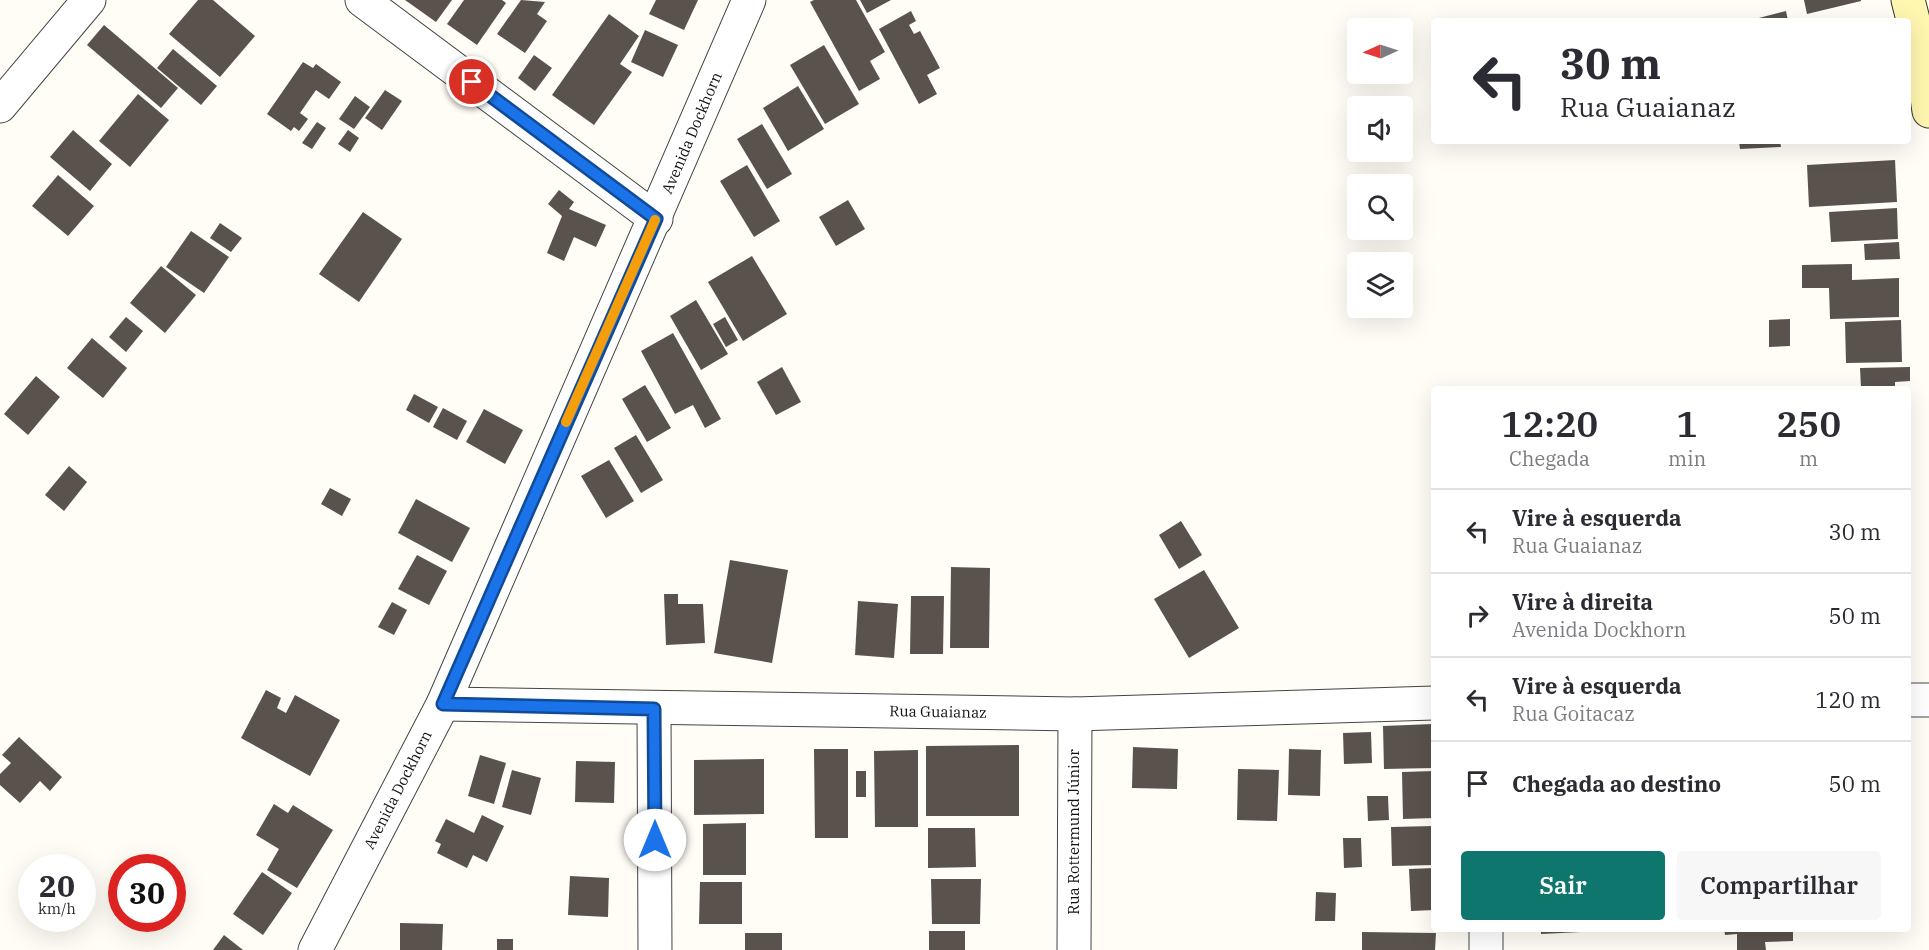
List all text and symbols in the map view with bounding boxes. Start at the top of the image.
north arrow [1347,18,1413,84]
map controls [1347,18,1413,318]
text: 30 m [1560,36,1661,91]
icon: left [1461,42,1539,120]
pin [446,56,497,107]
icon: arrive [455,65,488,98]
street label: Avenida Dockhorn [657,69,726,197]
text: Rua Guaianaz [1560,89,1736,124]
button: sound [1347,96,1413,162]
button: search [1347,174,1413,240]
button: layers [1347,252,1413,318]
text: 12:20 [1501,400,1598,447]
text: 1 [1676,400,1698,447]
text: 250 [1776,400,1841,447]
text: Chegada [1509,445,1590,472]
text: min [1668,445,1706,472]
text: m [1799,445,1818,472]
text: Vire à esquerda [1512,503,1682,532]
icon: left [1461,515,1494,548]
text: 30 m [1829,517,1881,546]
text: Rua Guaianaz [1512,532,1642,559]
text: Vire à direita [1512,587,1653,616]
icon: right [1461,599,1494,632]
text: 50 m [1829,601,1881,630]
text: Avenida Dockhorn [1512,616,1686,643]
text: Vire à esquerda [1512,671,1682,700]
icon: left [1461,683,1494,716]
text: 120 m [1815,685,1881,714]
text: Rua Goitacaz [1512,700,1635,727]
street label: Rua Guaianaz [889,701,987,722]
street label: Avenida Dockhorn [359,727,436,852]
street label: Rua Rottermund Júnior [1064,749,1083,915]
icon: arrive [1461,767,1494,800]
text: Chegada ao destino [1512,769,1721,798]
text: 50 m [1829,769,1881,798]
position arrow [623,808,687,872]
button: Sair [1461,851,1665,920]
button: Compartilhar [1677,851,1881,920]
speed limit sign: 30 [108,854,186,932]
text: 20 [39,866,75,905]
text: km/h [38,899,76,918]

